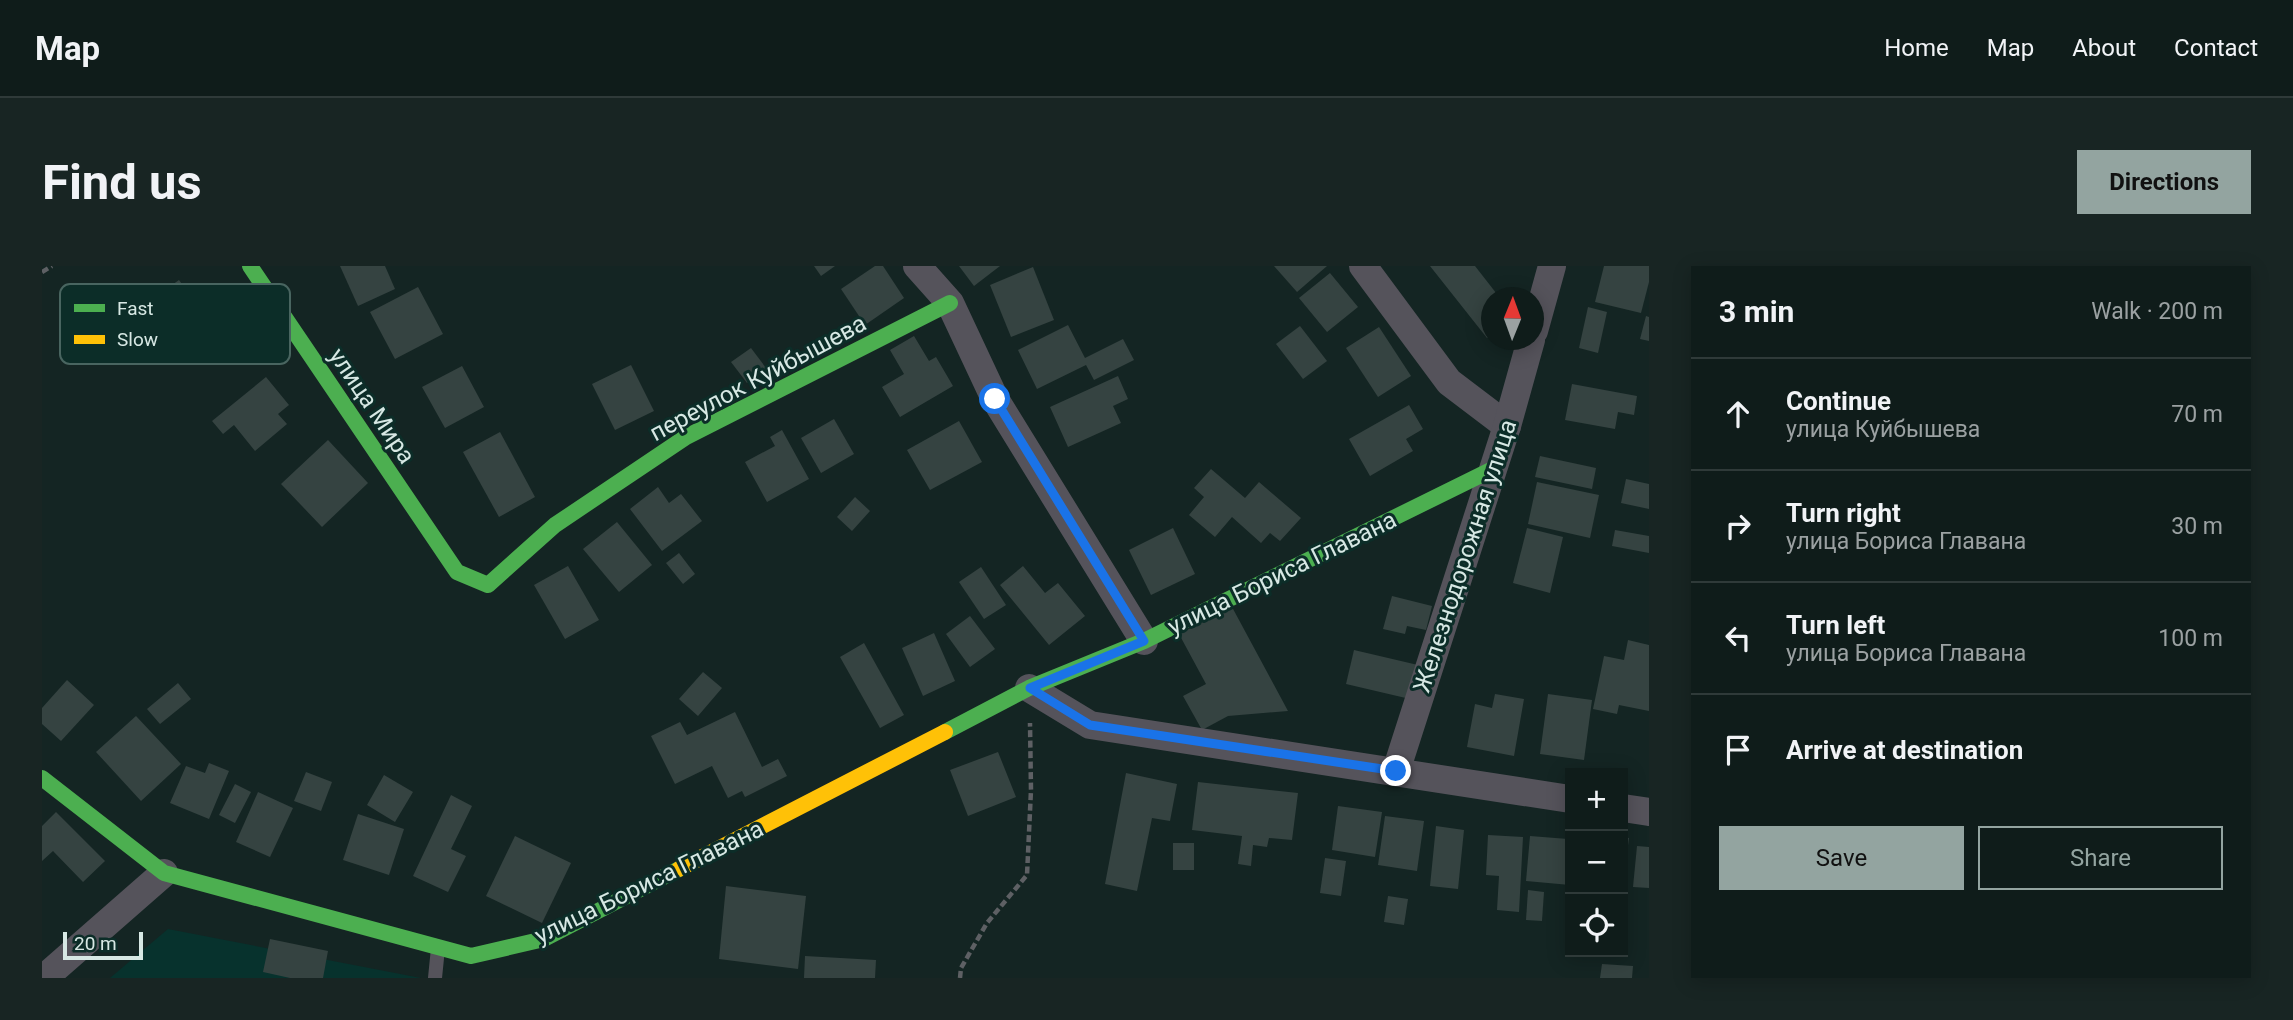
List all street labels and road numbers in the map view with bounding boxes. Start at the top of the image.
street label: переулок Куйбышева [645,309,871,447]
street label: улица Мира [323,343,421,469]
street label: Железнодорожная улица [1408,416,1522,696]
street label: улица Бориса Главана [1163,505,1401,641]
street label: улица Бориса Главана [530,814,768,950]

